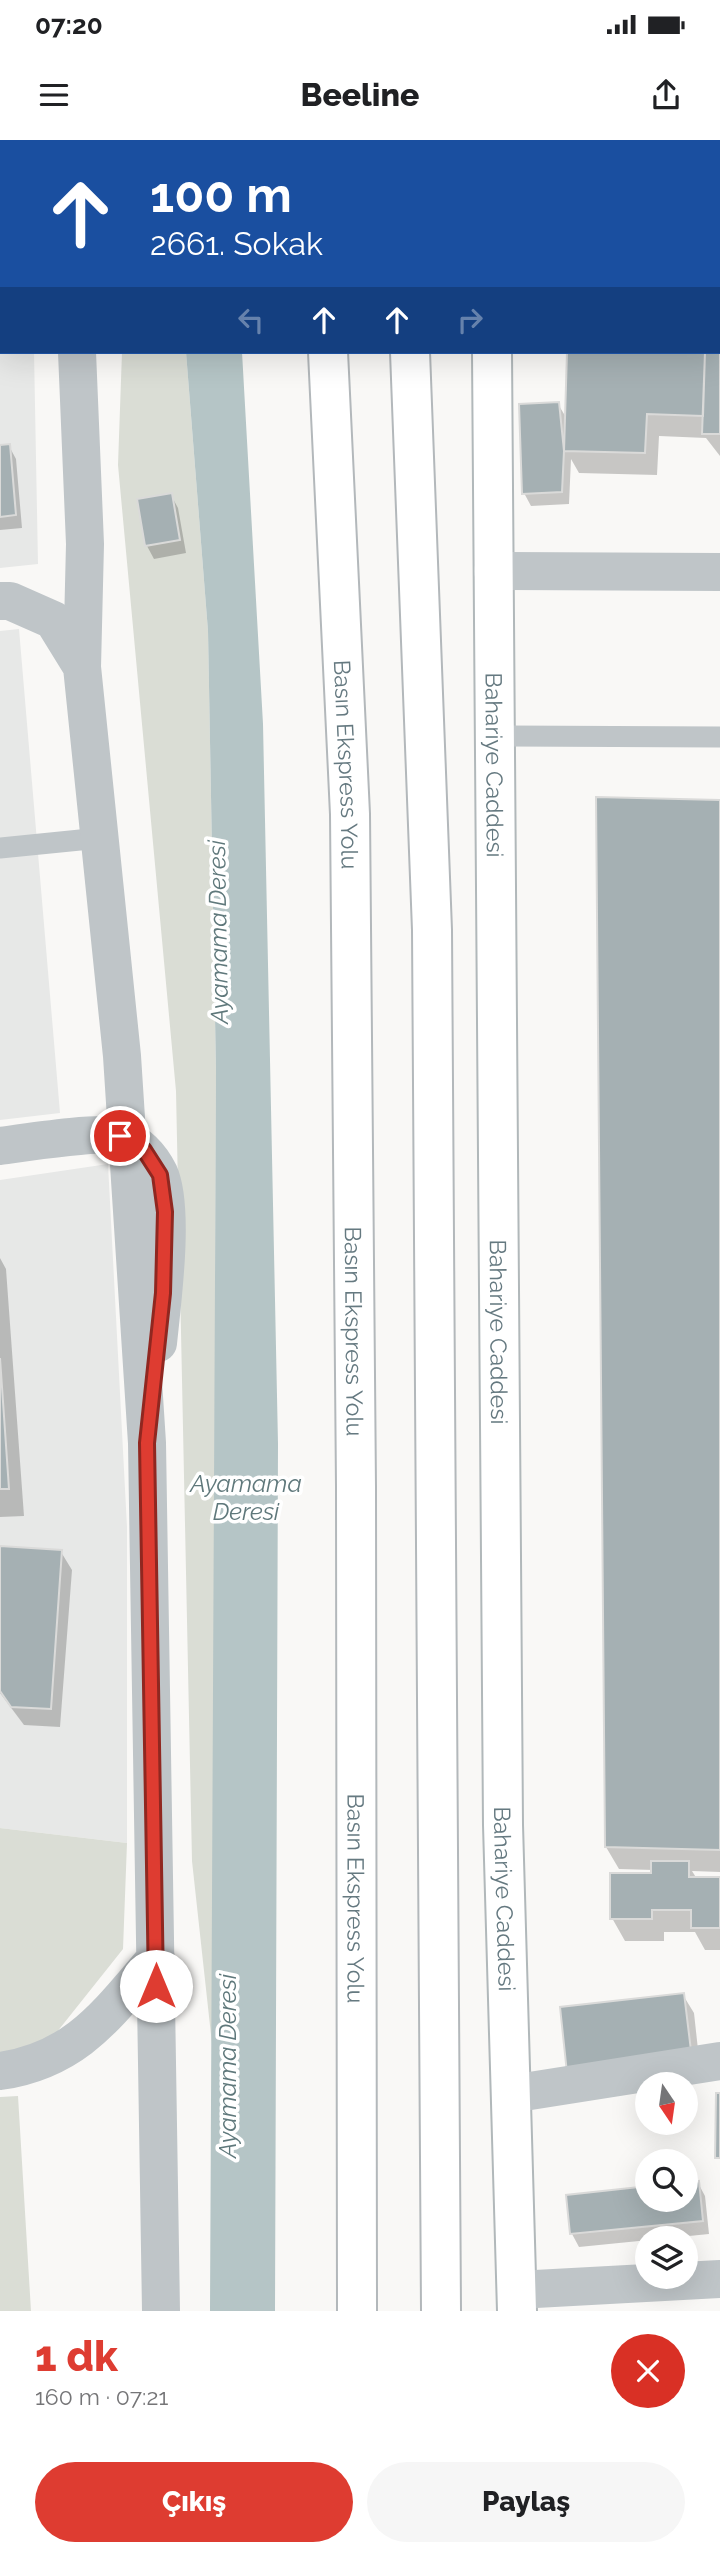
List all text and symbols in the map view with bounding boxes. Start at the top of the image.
text: 07:20 [35,10,103,40]
icon: menu [35,76,73,114]
text: Beeline [301,76,419,113]
icon: share [647,76,685,114]
text: 100 m [150,166,292,223]
icon: ahead [35,168,126,259]
text: 2661. Sokak [150,225,323,262]
icon: left [232,301,270,339]
icon: ahead [305,301,343,339]
icon: ahead [378,301,416,339]
icon: right [451,301,489,339]
street label: Basın Ekspress Yolu [329,659,364,870]
street label: Bahariye Caddesi [481,672,509,858]
water label: Ayamama Deresi [202,839,234,1026]
pin [90,1106,150,1166]
icon: arrive [101,1117,139,1155]
street label: Basın Ekspress Yolu [340,1226,369,1436]
street label: Bahariye Caddesi [485,1239,514,1425]
water label: Ayamama Deresi [188,1469,302,1526]
street label: Basın Ekspress Yolu [343,1794,370,2003]
street label: Bahariye Caddesi [489,1806,521,1992]
position arrow [119,1949,193,2023]
water label: Ayamama Deresi [213,1973,242,2160]
north arrow [635,2072,698,2135]
map controls [635,2072,698,2289]
button: search [635,2149,698,2212]
button: layers [635,2226,698,2289]
text: 1 dk [35,2332,118,2381]
button: close [611,2334,685,2408]
text: 160 m · 07:21 [35,2383,168,2410]
button: Çıkış [35,2462,353,2542]
button: Paylaş [367,2462,685,2542]

